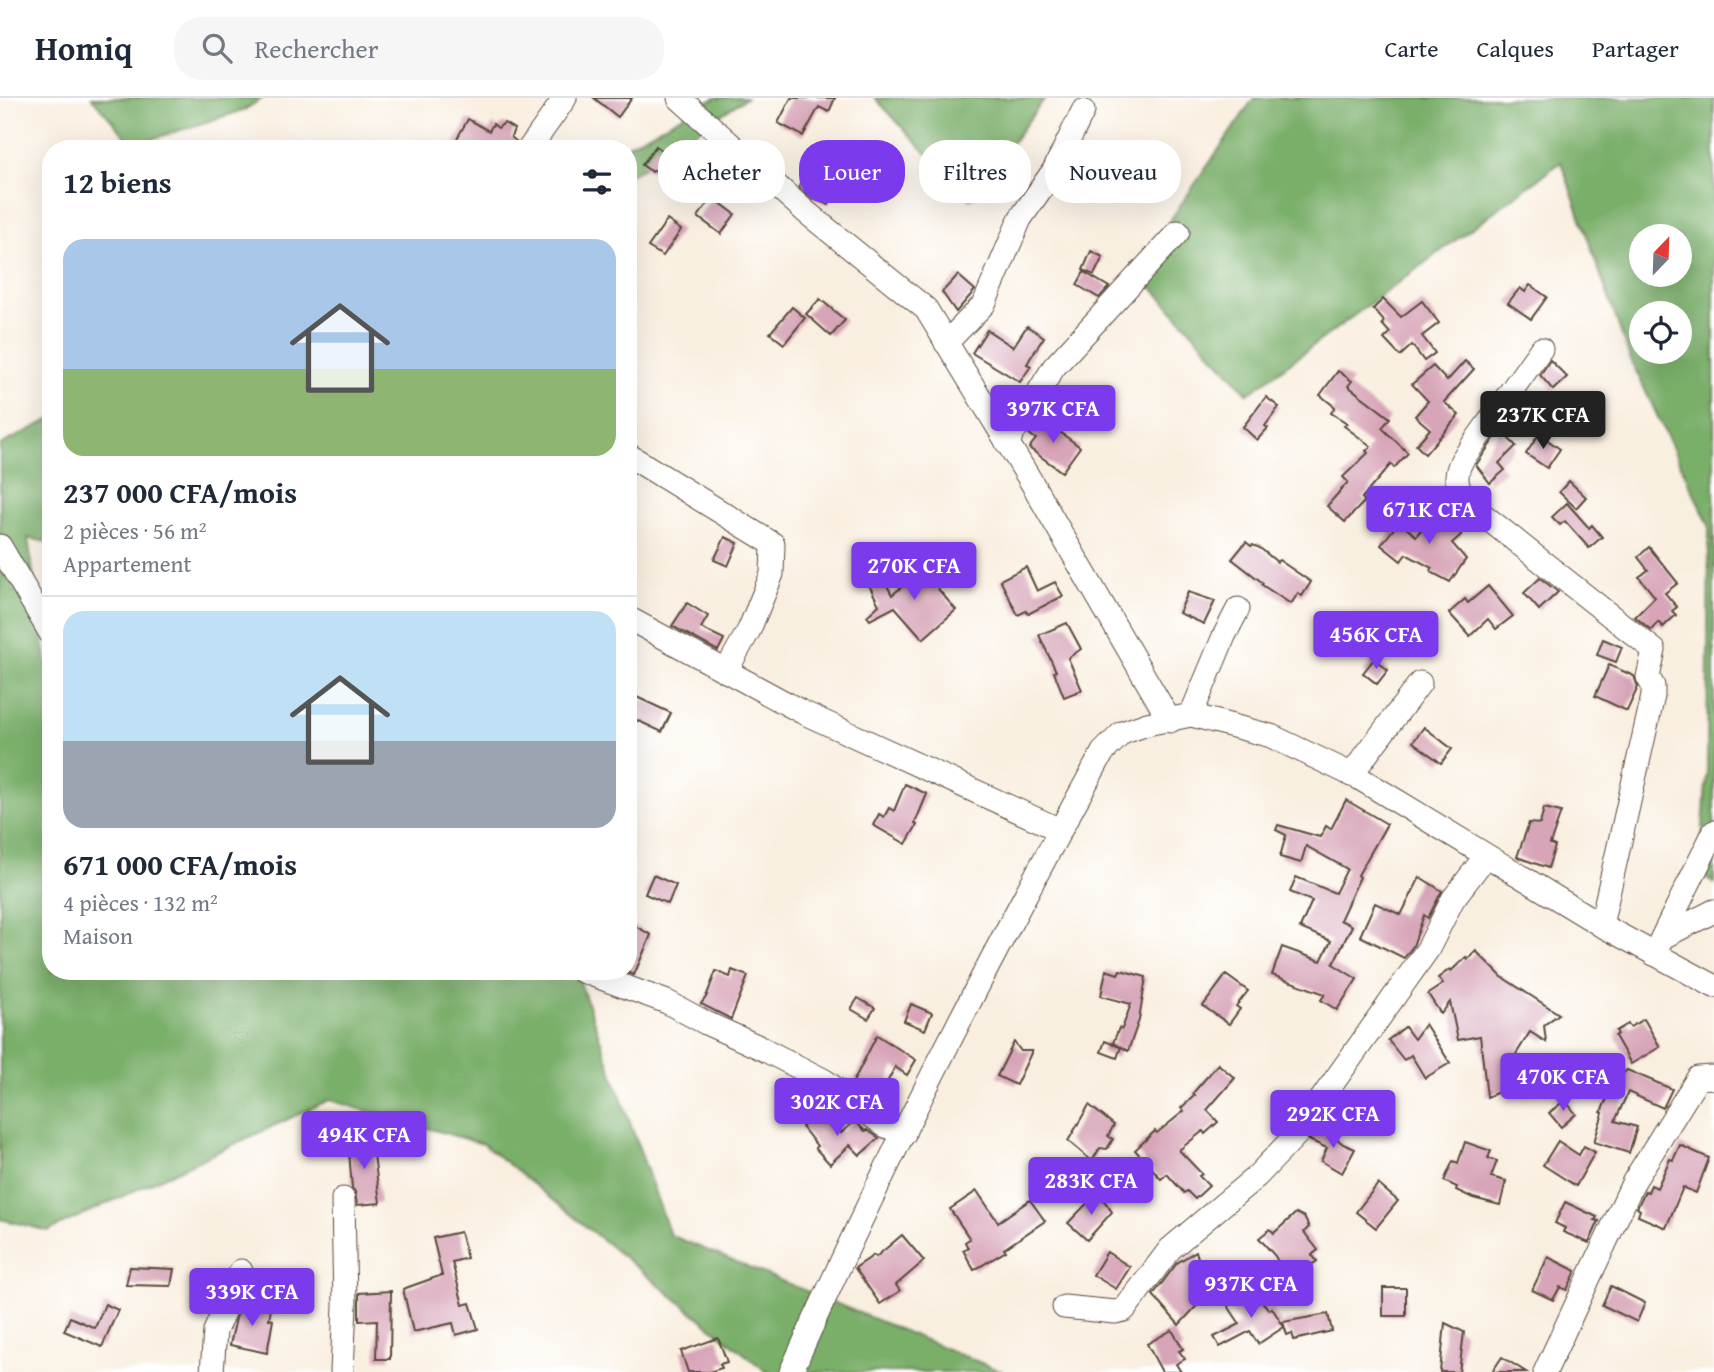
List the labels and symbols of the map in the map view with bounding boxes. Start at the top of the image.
north arrow [1629,224,1692,287]
pin: 397K CFA [981,386,1125,445]
pin: 237K CFA [1471,392,1615,451]
pin: 671K CFA [1357,486,1501,546]
pin: 270K CFA [842,542,986,602]
pin: 456K CFA [1304,612,1448,671]
pin: 470K CFA [1491,1054,1635,1113]
pin: 302K CFA [765,1079,909,1138]
pin: 292K CFA [1261,1090,1405,1150]
pin: 494K CFA [292,1112,436,1171]
pin: 283K CFA [1019,1158,1163,1217]
pin: 937K CFA [1179,1260,1323,1320]
pin: 339K CFA [180,1268,324,1328]

